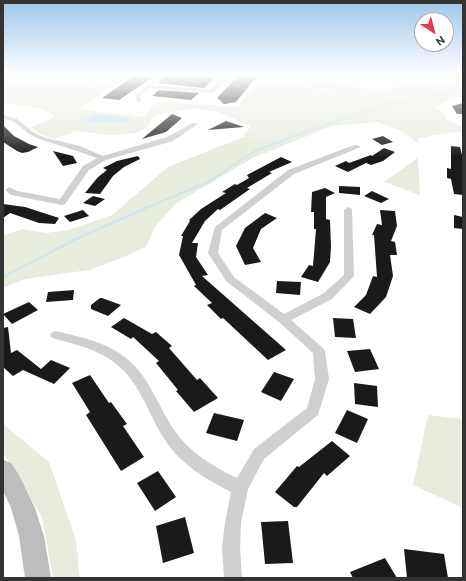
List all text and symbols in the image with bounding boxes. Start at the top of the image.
north arrow [414,12,454,52]
text: N [434,34,447,48]

